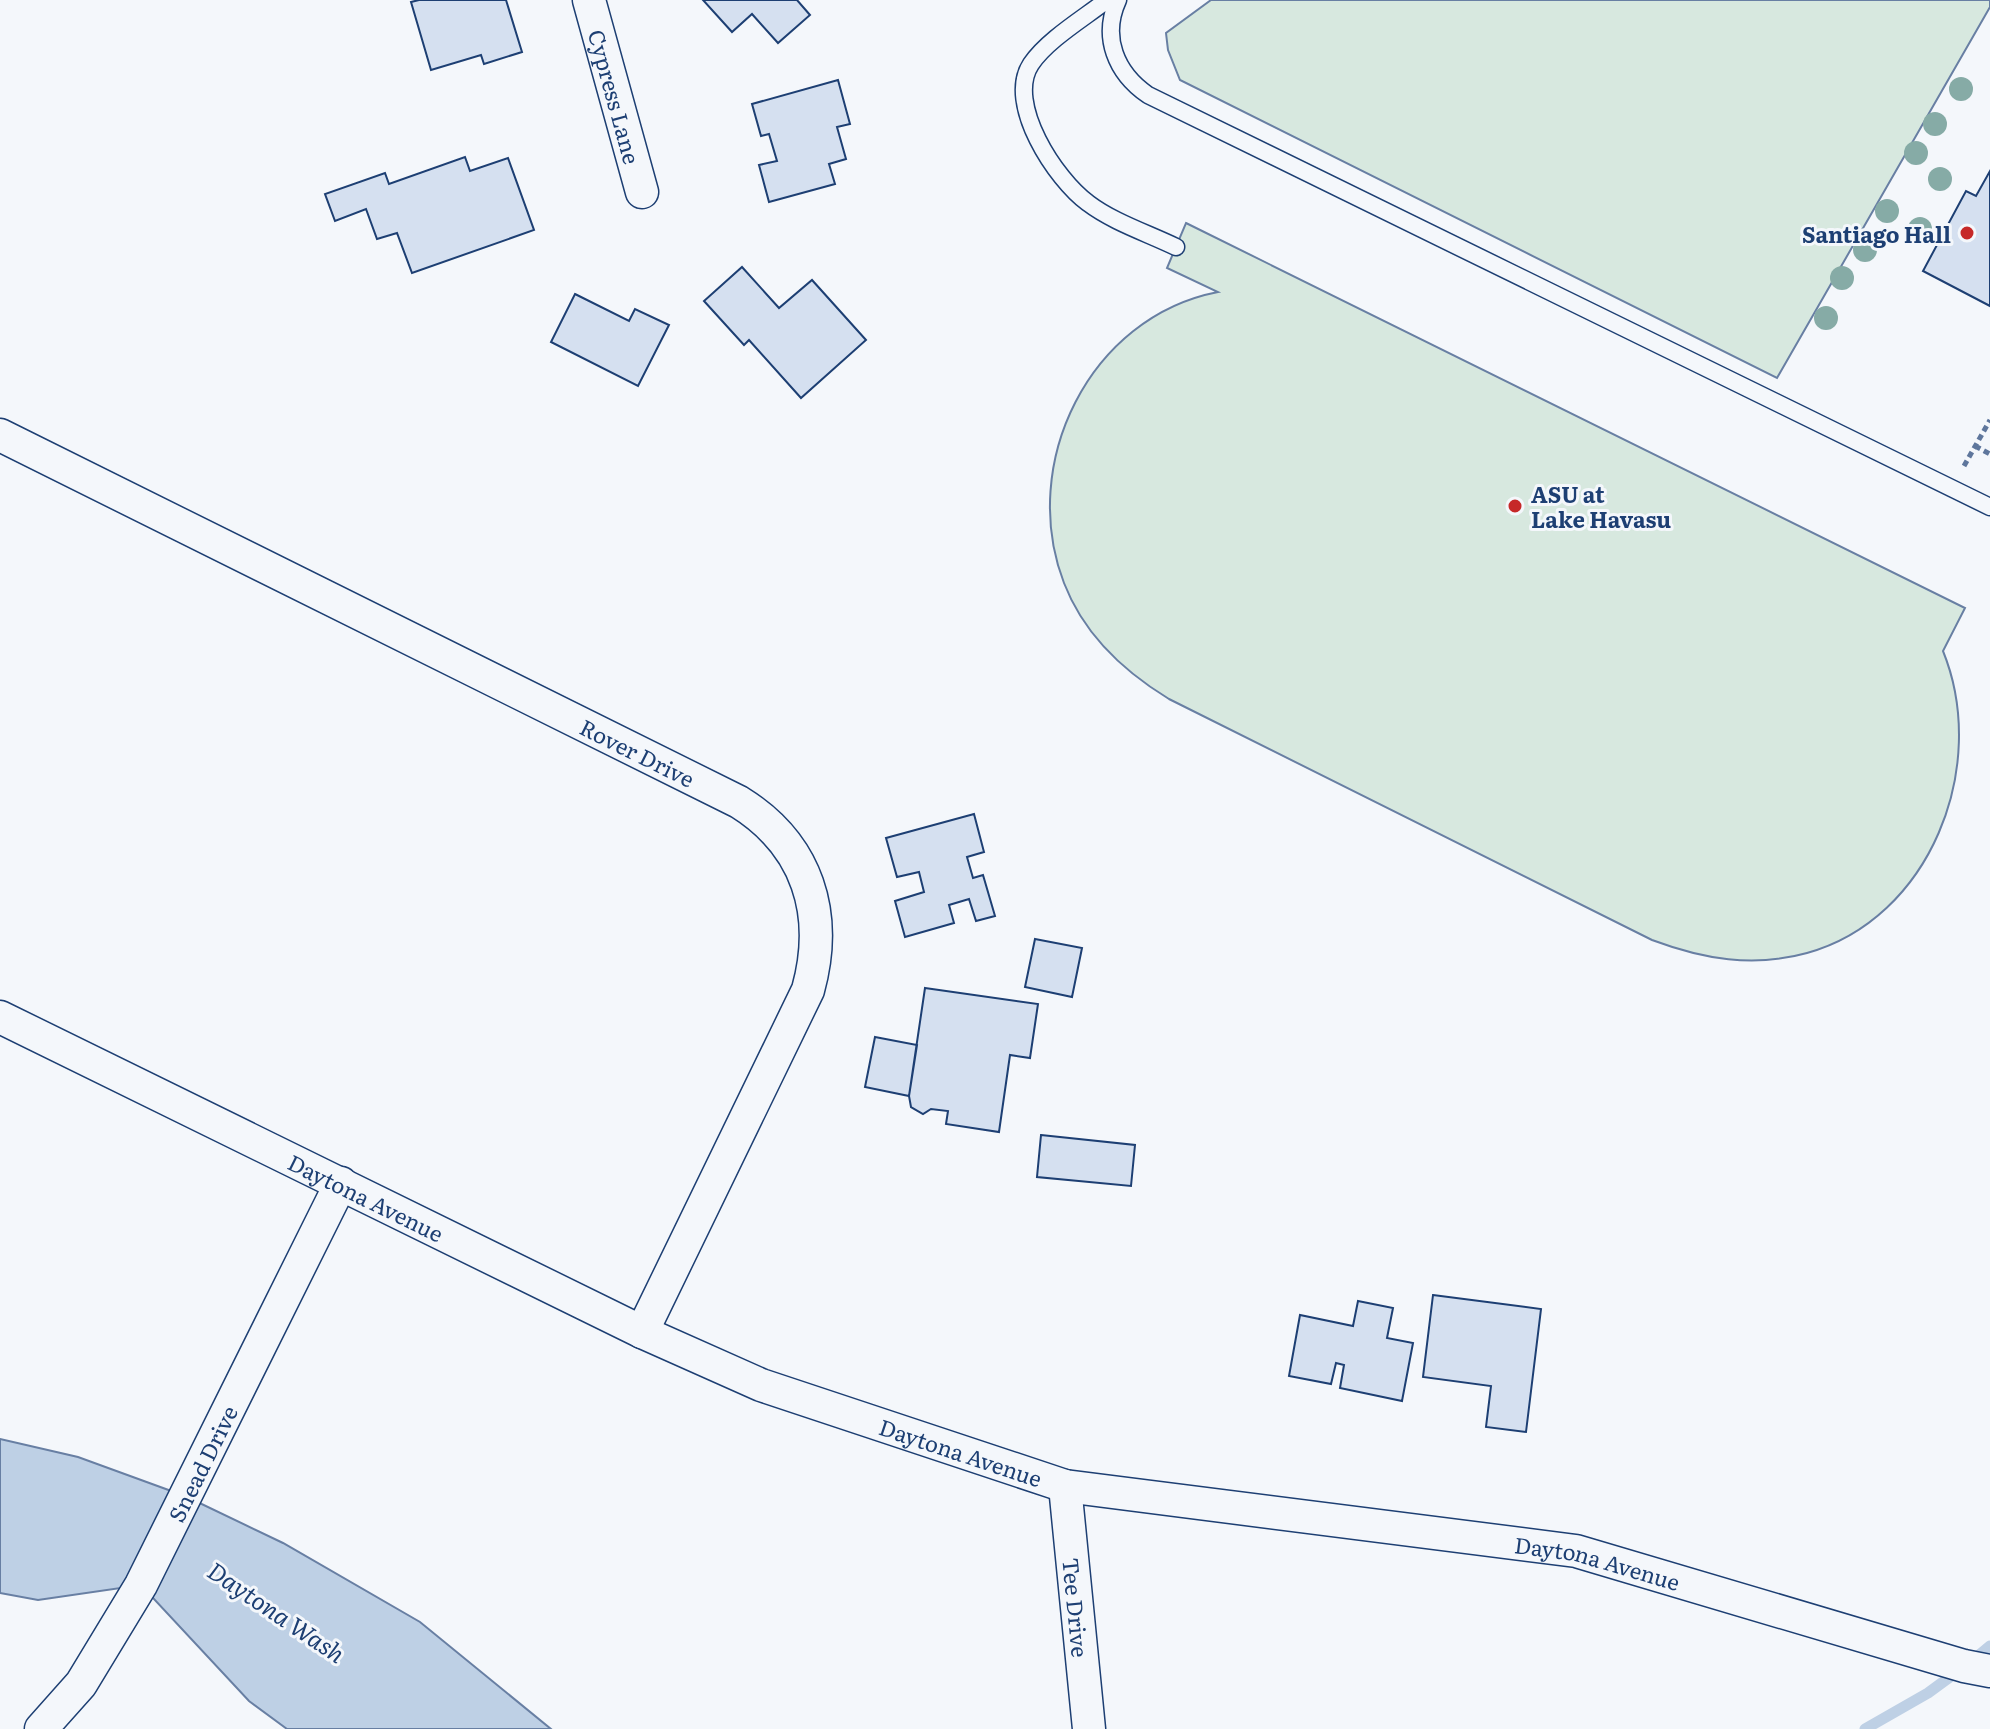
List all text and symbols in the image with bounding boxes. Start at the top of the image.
street label: Cypress Lane [581,25,650,167]
place label: Santiago Hall [1802,217,1951,250]
marker: Santiago Hall [1958,224,1976,242]
place label: ASU at Lake Havasu [1531,477,1671,535]
marker: ASU at Lake Havasu [1506,497,1524,515]
street label: Rover Drive [575,709,701,794]
street label: Daytona Avenue [283,1145,450,1249]
street label: Snead Drive [159,1399,245,1527]
street label: Daytona Avenue [875,1409,1047,1494]
street label: Daytona Avenue [1513,1527,1684,1598]
water label: Daytona Wash [201,1552,353,1670]
street label: Tee Drive [1056,1556,1098,1659]

